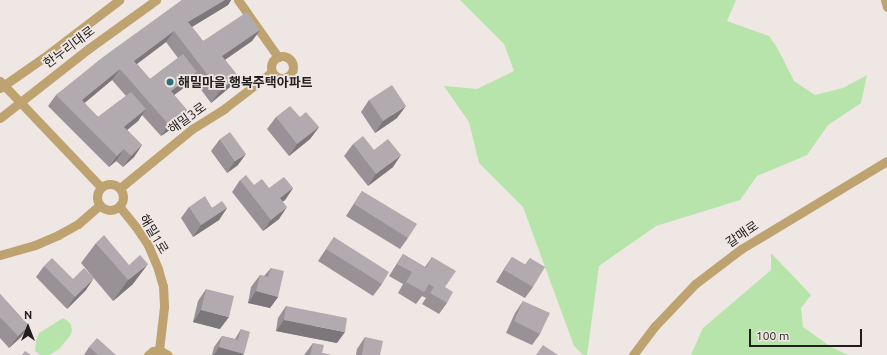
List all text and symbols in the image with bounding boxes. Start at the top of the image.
street label: 한누리대로 [40,23,98,71]
place label: 해밀마을 행복주택아파트 [178,74,313,90]
marker: 해밀마을 행복주택아파트 [165,77,175,87]
street label: 해밀3로 [165,99,209,137]
street label: 해밀1로 [136,211,172,257]
street label: 갈매로 [723,218,761,250]
north arrow [8,307,48,347]
text: N [24,309,32,321]
scale bar [751,321,864,347]
text: 100 m [756,329,789,342]

